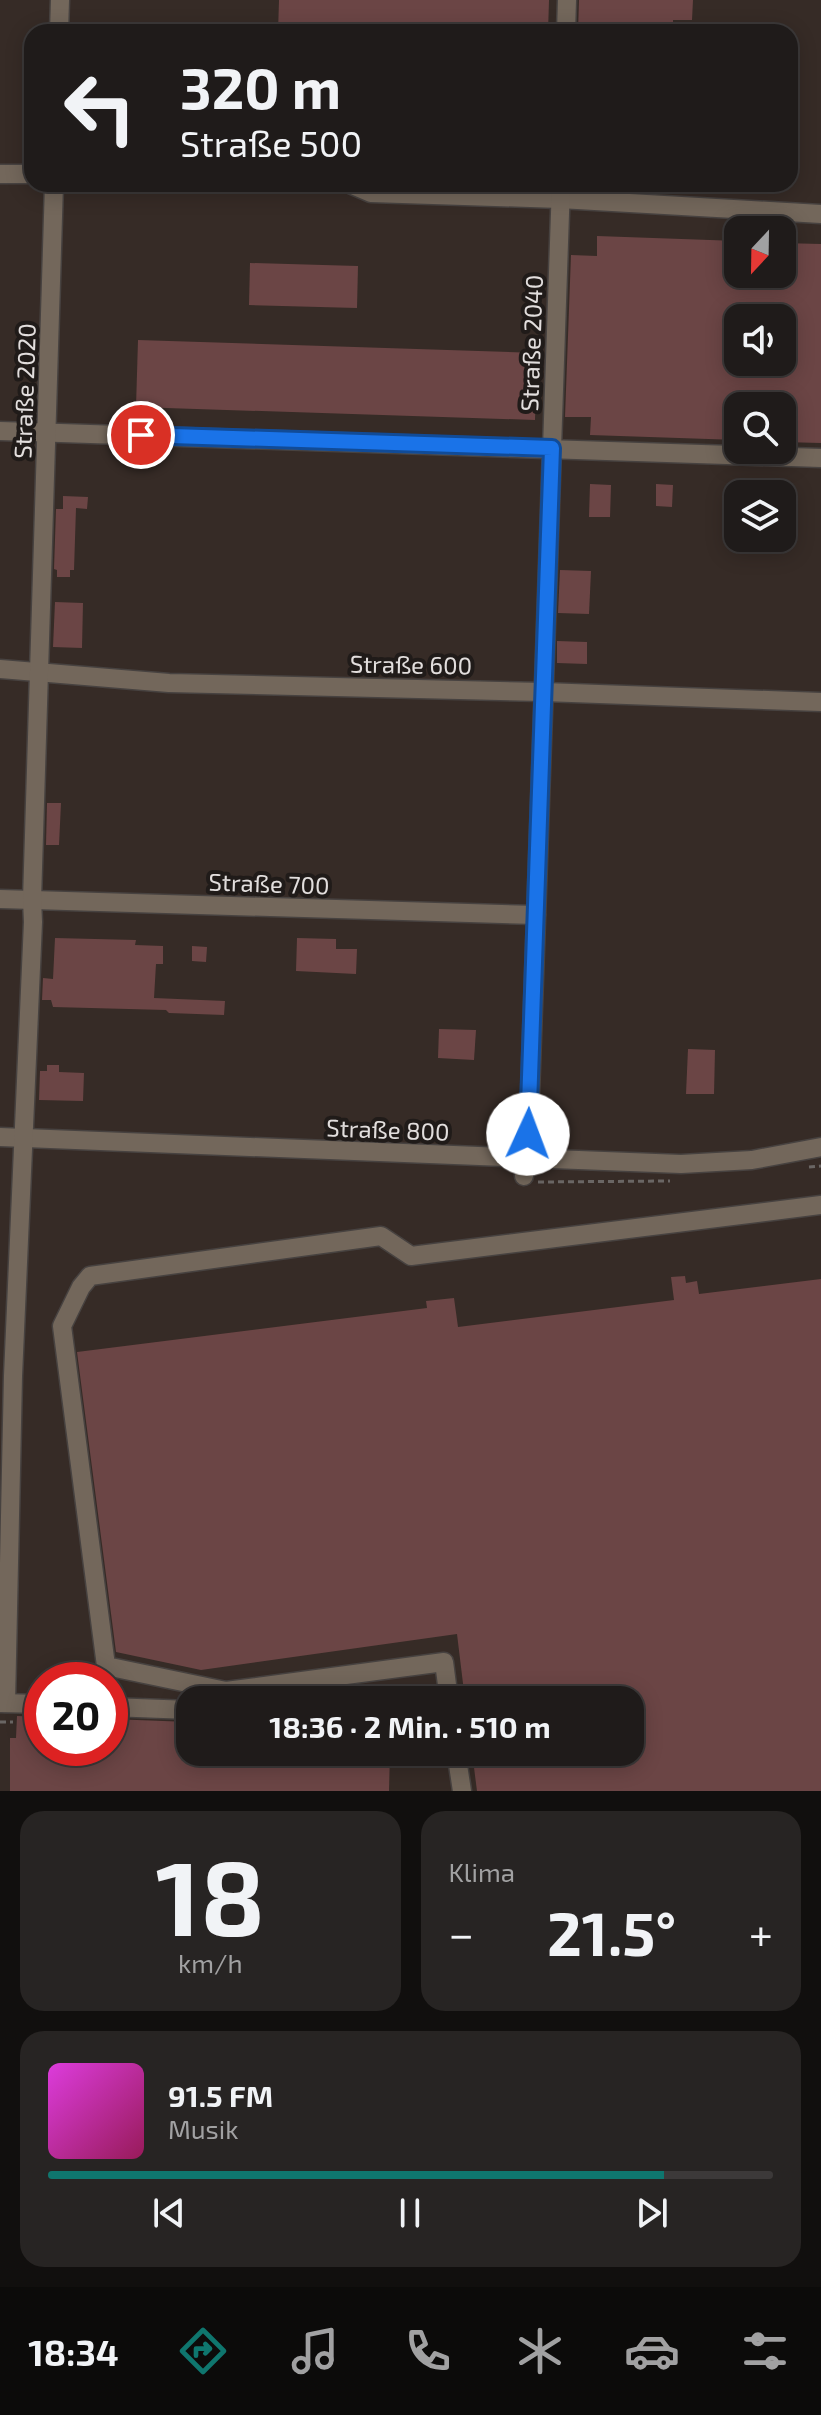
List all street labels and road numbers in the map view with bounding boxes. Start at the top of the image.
street label: Straße 2040 [514,274,548,412]
street label: Straße 2020 [7,323,41,459]
street label: Straße 600 [350,648,472,680]
street label: Straße 700 [208,866,330,900]
street label: Straße 800 [326,1112,450,1146]

